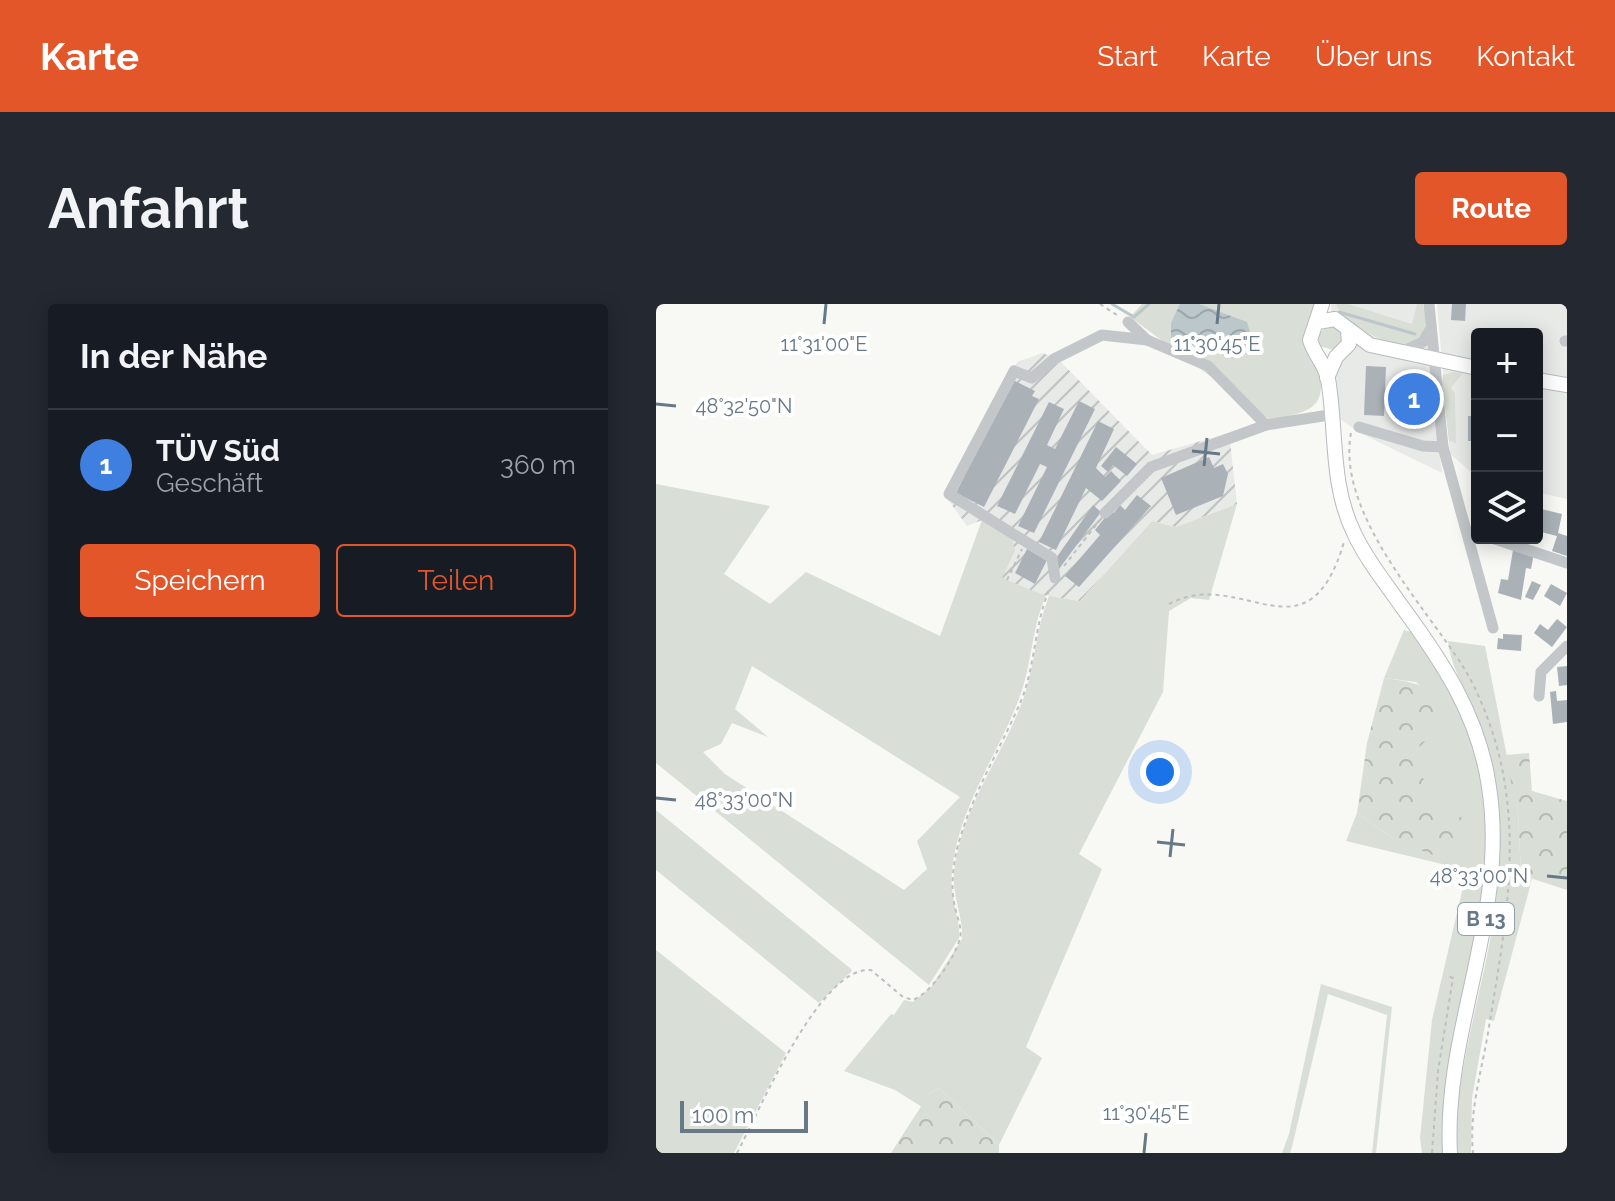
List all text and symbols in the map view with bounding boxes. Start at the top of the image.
text: Karte [40,34,139,79]
text: Start [1097,40,1158,73]
text: Karte [1202,40,1271,73]
text: Über uns [1315,40,1432,73]
text: Kontakt [1476,40,1575,73]
button: Route [1415,172,1567,245]
text: Anfahrt [48,175,249,241]
map controls [1471,328,1543,544]
button: + [1471,328,1543,400]
text: 11°31'00"E [781,332,867,356]
text: 11°30'45"E [1174,332,1260,356]
text: In der Nähe [80,336,267,376]
pin: 1 [1388,369,1440,429]
text: 48°32'50"N [696,394,792,418]
button: − [1471,400,1543,472]
text: TÜV Süd [156,433,280,468]
text: 1 [100,450,112,480]
text: 360 m [500,450,576,480]
text: Geschäft [156,468,263,498]
button: layers [1471,472,1543,544]
button: Speichern [80,544,320,617]
button: Teilen [336,544,576,617]
your location [1140,752,1180,792]
text: 48°33'00"N [695,788,793,812]
text: 48°33'00"N [1430,864,1528,888]
road number: B 13 [1458,903,1514,935]
scale bar [680,1097,808,1133]
text: 11°30'45"E [1103,1101,1189,1125]
text: 100 m [692,1102,754,1128]

